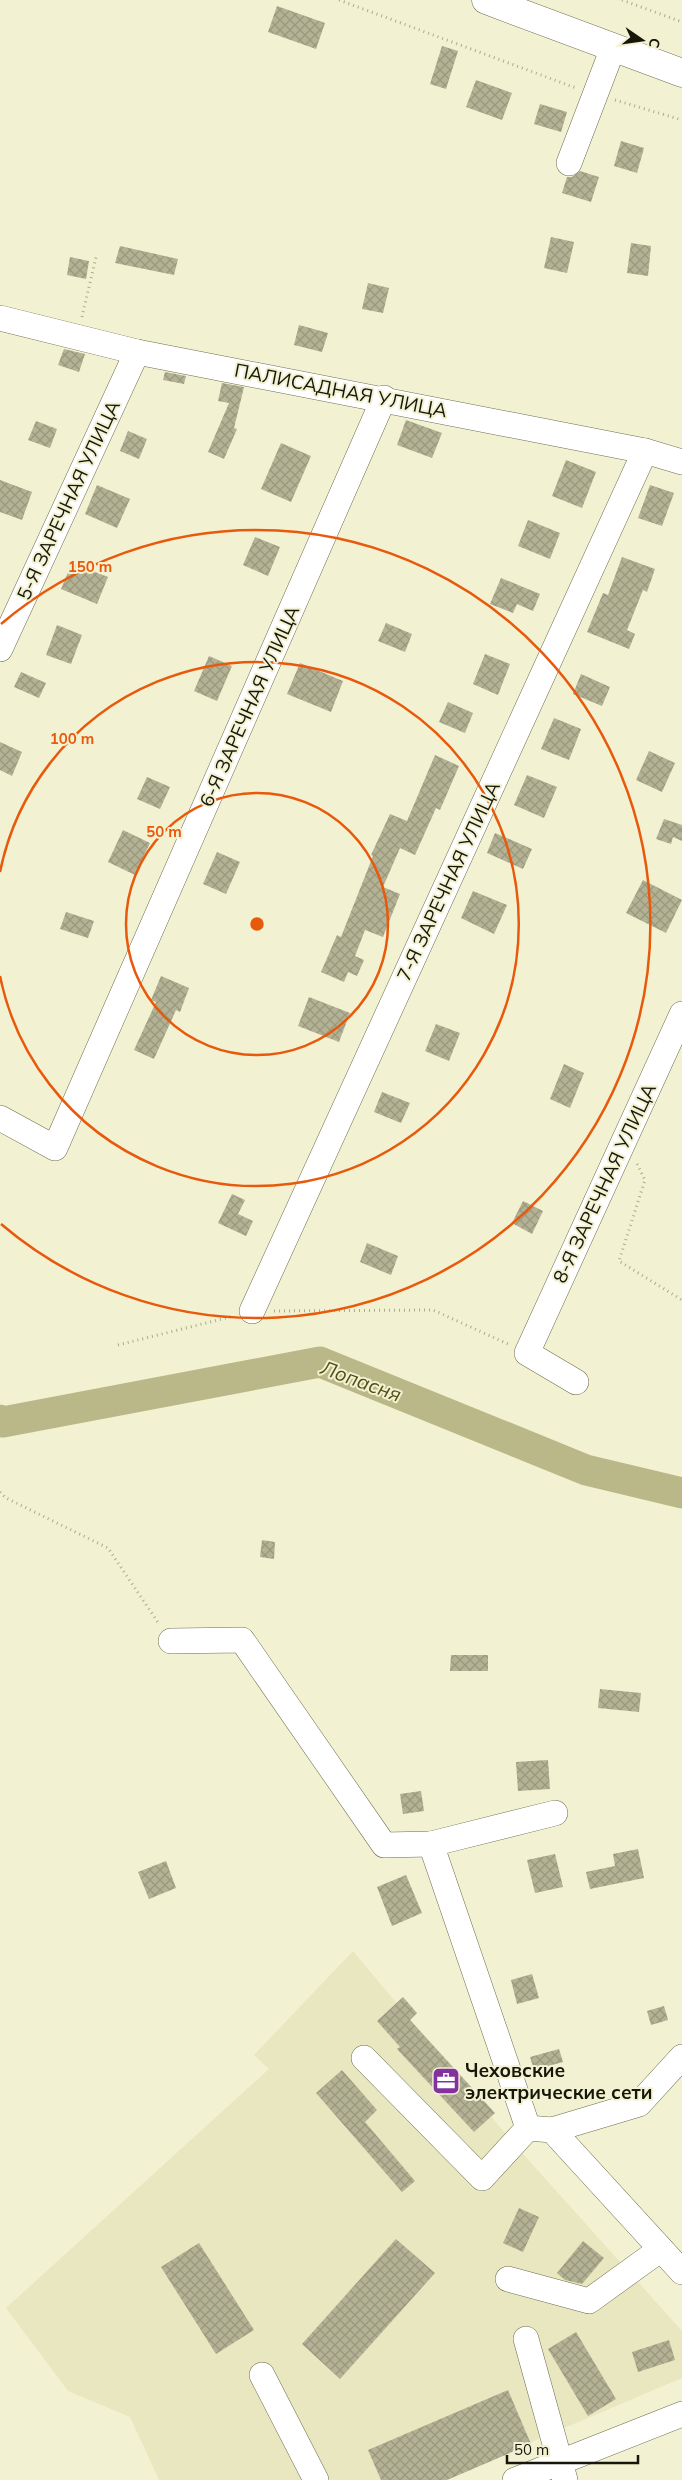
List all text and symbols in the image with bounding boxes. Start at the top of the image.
north arrow [617,15,667,65]
text: С [645,36,665,50]
street label: ПАЛИСАДНАЯ УЛИЦА [233,358,449,422]
street label: 5-Я ЗАРЕЧНАЯ УЛИЦА [11,396,125,604]
text: 150 m [68,557,112,576]
street label: 6-Я ЗАРЕЧНАЯ УЛИЦА [194,602,304,810]
text: 100 m [50,729,94,748]
street label: 7-Я ЗАРЕЧНАЯ УЛИЦА [391,777,505,985]
text: 50 m [146,822,182,841]
centre of rings [248,915,266,933]
street label: 8-Я ЗАРЕЧНАЯ УЛИЦА [547,1079,661,1287]
water label: Лопасня [316,1354,405,1407]
place label: Чеховские электрические сети [465,2058,652,2104]
office icon: Чеховские электрические сети [431,2066,461,2096]
scale bar [507,2432,638,2464]
text: 50 m [514,2440,549,2459]

